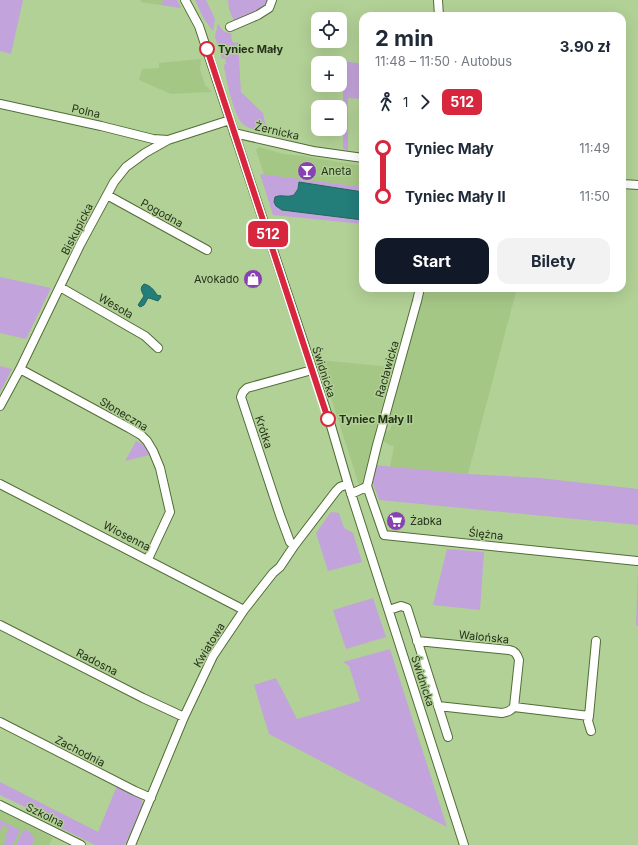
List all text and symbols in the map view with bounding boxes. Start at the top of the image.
map controls [311,12,347,136]
button: locate [311,12,347,48]
text: 2 min [375,25,434,51]
text: 3.90 zł [560,37,610,56]
marker: Tyniec Mały [199,41,215,57]
place label: Tyniec Mały [218,42,283,56]
text: 11:48 – 11:50 · Autobus [375,53,512,69]
button: + [311,56,347,92]
icon: walk [375,91,397,113]
icon: forward [414,91,436,113]
text: 512 [450,93,474,110]
text: 1 [403,94,408,110]
button: − [311,100,347,136]
street label: Polna [70,101,102,121]
street label: Żernicka [253,119,301,143]
text: Tyniec Mały [405,139,494,158]
text: 11:49 [579,140,610,156]
bar icon: Aneta [296,160,318,182]
place label: Aneta [321,164,351,178]
text: Tyniec Mały II [405,187,506,206]
text: 11:50 [580,188,610,204]
street label: Pogodna [138,196,186,230]
street label: Biskupicka [58,201,96,257]
line badge: 512 [245,221,291,247]
text: 512 [256,225,280,242]
button: Start [375,238,489,284]
button: Bilety [497,238,610,284]
shop icon: Avokado [242,268,264,290]
place label: Avokado [194,272,239,286]
street label: Wesoła [96,290,136,322]
street label: Racławicka [372,339,402,399]
street label: Świdnicka [309,345,339,399]
street label: Słoneczna [97,394,151,434]
marker: Tyniec Mały II [320,411,336,427]
place label: Tyniec Mały II [339,412,413,426]
street label: Krótka [252,414,276,450]
supermarket icon: Żabka [385,510,407,532]
place label: Żabka [410,514,442,528]
street label: Wiosenna [101,518,153,554]
street label: Ślężna [468,525,504,543]
street label: Kwiatowa [190,620,228,670]
street label: Walońska [458,627,510,647]
street label: Radosna [74,646,120,678]
street label: Świdnicka [408,654,438,708]
street label: Zachodnia [53,732,107,770]
street label: Szkolna [24,800,66,830]

